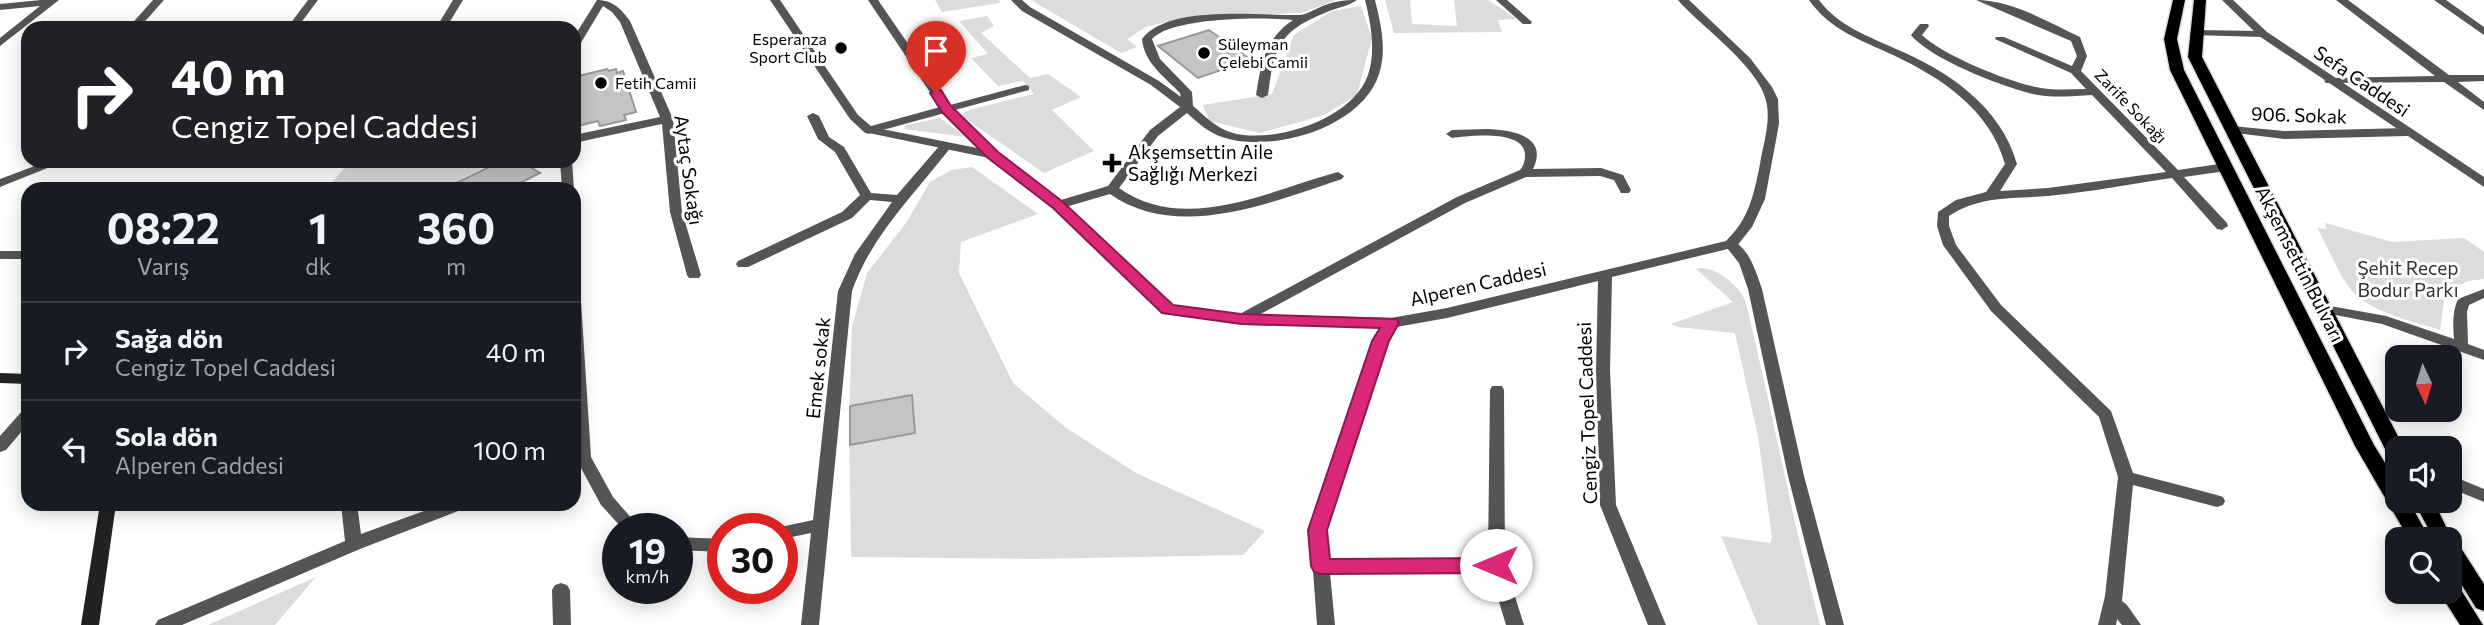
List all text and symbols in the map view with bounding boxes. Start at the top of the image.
pin [906,21,966,93]
place label: Esperanza Sport Club [749,29,827,66]
icon: arrive [917,32,955,70]
place label: Süleyman Çelebi Camii [1218,34,1308,71]
marker: Esperanza Sport Club [833,40,849,56]
street label: Sefa Caddesi [2310,40,2414,121]
text: 40 m [171,45,286,105]
marker: Süleyman Çelebi Camii [1196,45,1212,61]
icon: right [56,49,147,140]
street label: Zarife Sokağı [2091,65,2171,147]
place label: Fetih Camii [615,73,697,92]
marker: Fetih Camii [593,75,609,91]
street label: 906. Sokak [2250,101,2348,128]
text: Cengiz Topel Caddesi [171,105,478,145]
street label: Aytaç Sokağı [670,113,709,226]
place label: Akşemsettin Aile Sağlığı Merkezi [1128,140,1273,185]
marker: Akşemsettin Aile Sağlığı Merkezi [1102,153,1122,173]
street label: Akşemsettin Bulvarı [2251,182,2350,346]
text: 08:22 [107,201,220,253]
text: 1 [309,201,328,253]
text: 360 [417,201,495,253]
text: Varış [137,252,189,280]
text: dk [305,252,331,280]
text: m [446,252,466,280]
park label: Şehit Recep Bodur Parkı [2357,256,2459,301]
street label: Alperen Caddesi [1407,257,1548,310]
street label: Emek sokak [801,316,834,420]
street label: Cengiz Topel Caddesi [1572,321,1601,505]
text: Sağa dön [115,322,223,353]
icon: right [56,332,94,370]
text: 40 m [486,336,546,367]
north arrow [2385,345,2462,422]
map controls [2385,345,2462,604]
text: Cengiz Topel Caddesi [115,353,336,381]
text: Sola dön [115,420,218,451]
icon: left [56,430,94,468]
text: 100 m [473,434,546,465]
button: sound [2385,436,2462,513]
text: Alperen Caddesi [115,451,284,479]
speed limit sign: 30 [707,513,798,604]
button: search [2385,527,2462,604]
text: 19 [629,528,666,571]
position arrow [1459,528,1533,602]
text: km/h [626,565,669,587]

